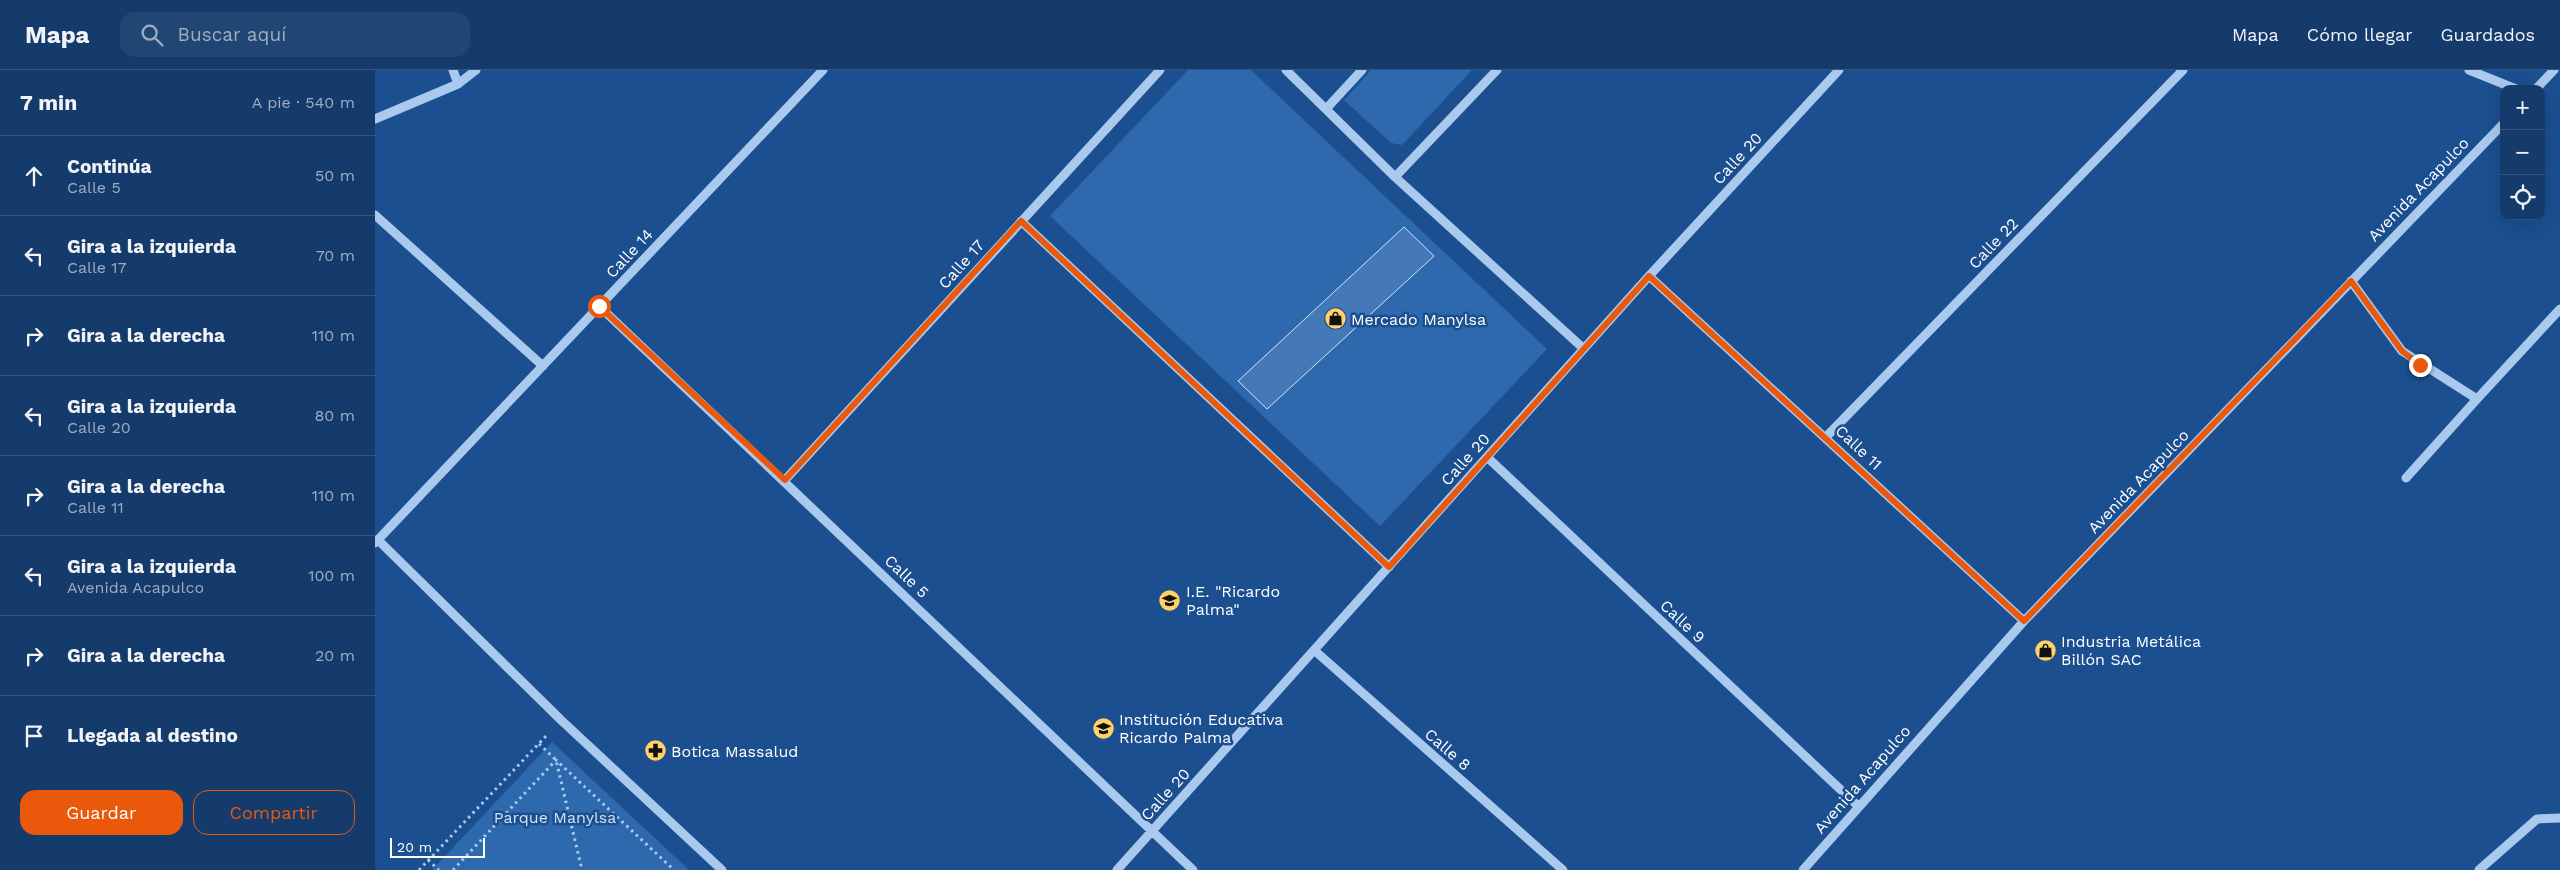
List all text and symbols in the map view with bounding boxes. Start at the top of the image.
search box [120,12,470,57]
text: Mapa [25,21,90,49]
icon: search [138,21,166,49]
text: Buscar aquí [178,23,286,46]
text: Mapa [2232,24,2279,45]
text: Cómo llegar [2307,24,2413,45]
text: Guardados [2441,24,2535,45]
map controls [2500,85,2545,220]
button: + [2500,85,2545,130]
text: 7 min [20,90,77,115]
text: A pie · 540 m [252,93,355,112]
street label: Calle 20 [1709,129,1766,188]
button: − [2500,130,2545,175]
street label: Avenida Acapulco [2364,133,2473,245]
text: Continúa [67,155,151,178]
icon: ahead [20,162,48,190]
text: 50 m [315,166,355,185]
button: locate [2500,175,2545,220]
text: Calle 5 [67,178,121,197]
street label: Calle 22 [1965,214,2022,273]
street label: Calle 14 [602,225,657,282]
text: Gira a la izquierda [67,235,236,258]
street label: Calle 17 [934,236,988,293]
icon: left [20,242,48,270]
text: 70 m [316,246,355,265]
text: Calle 17 [67,258,126,277]
route start [588,295,611,318]
shop icon: Mercado Manylsa [1323,307,1347,331]
place label: Mercado Manylsa [1351,310,1486,329]
icon: right [20,322,48,350]
text: Gira a la derecha [67,324,225,347]
text: 110 m [312,326,355,345]
route end [2409,354,2432,377]
text: Gira a la izquierda [67,395,236,418]
icon: left [20,402,48,430]
text: 80 m [314,406,355,425]
text: Calle 20 [67,418,131,437]
street label: Calle 11 [1831,421,1886,474]
street label: Avenida Acapulco [2084,425,2193,537]
street label: Calle 20 [1437,429,1494,489]
text: Gira a la derecha [67,475,225,498]
icon: right [20,482,48,510]
text: 110 m [312,486,355,505]
text: Calle 11 [67,498,124,517]
street label: Calle 5 [881,551,933,602]
text: Gira a la izquierda [67,555,236,578]
icon: left [20,562,48,590]
text: 100 m [308,566,355,585]
text: Avenida Acapulco [67,578,204,597]
place label: I.E. "Ricardo Palma" [1186,582,1280,619]
school or university icon: I.E. "Ricardo Palma" [1158,588,1182,612]
street label: Calle 9 [1656,596,1709,647]
place label: Industria Metálica Billón SAC [2061,632,2201,669]
shop icon: Industria Metálica Billón SAC [2033,638,2057,662]
icon: right [20,642,48,670]
text: Gira a la derecha [67,644,225,667]
text: 20 m [315,646,355,665]
place label: Institución Educativa Ricardo Palma [1119,710,1283,747]
school or university icon: Institución Educativa Ricardo Palma [1091,716,1115,740]
street label: Avenida Acapulco [1810,721,1915,837]
icon: arrive [20,722,48,750]
text: Llegada al destino [67,724,238,747]
street label: Calle 8 [1421,724,1474,774]
pharmacy icon: Botica Massalud [643,739,667,763]
place label: Botica Massalud [671,742,798,761]
street label: Calle 20 [1137,764,1194,824]
button: Guardar [20,790,183,835]
button: Compartir [193,790,355,835]
park label: Parque Manylsa [494,808,616,827]
scale bar [390,835,485,858]
text: 20 m [397,839,432,855]

